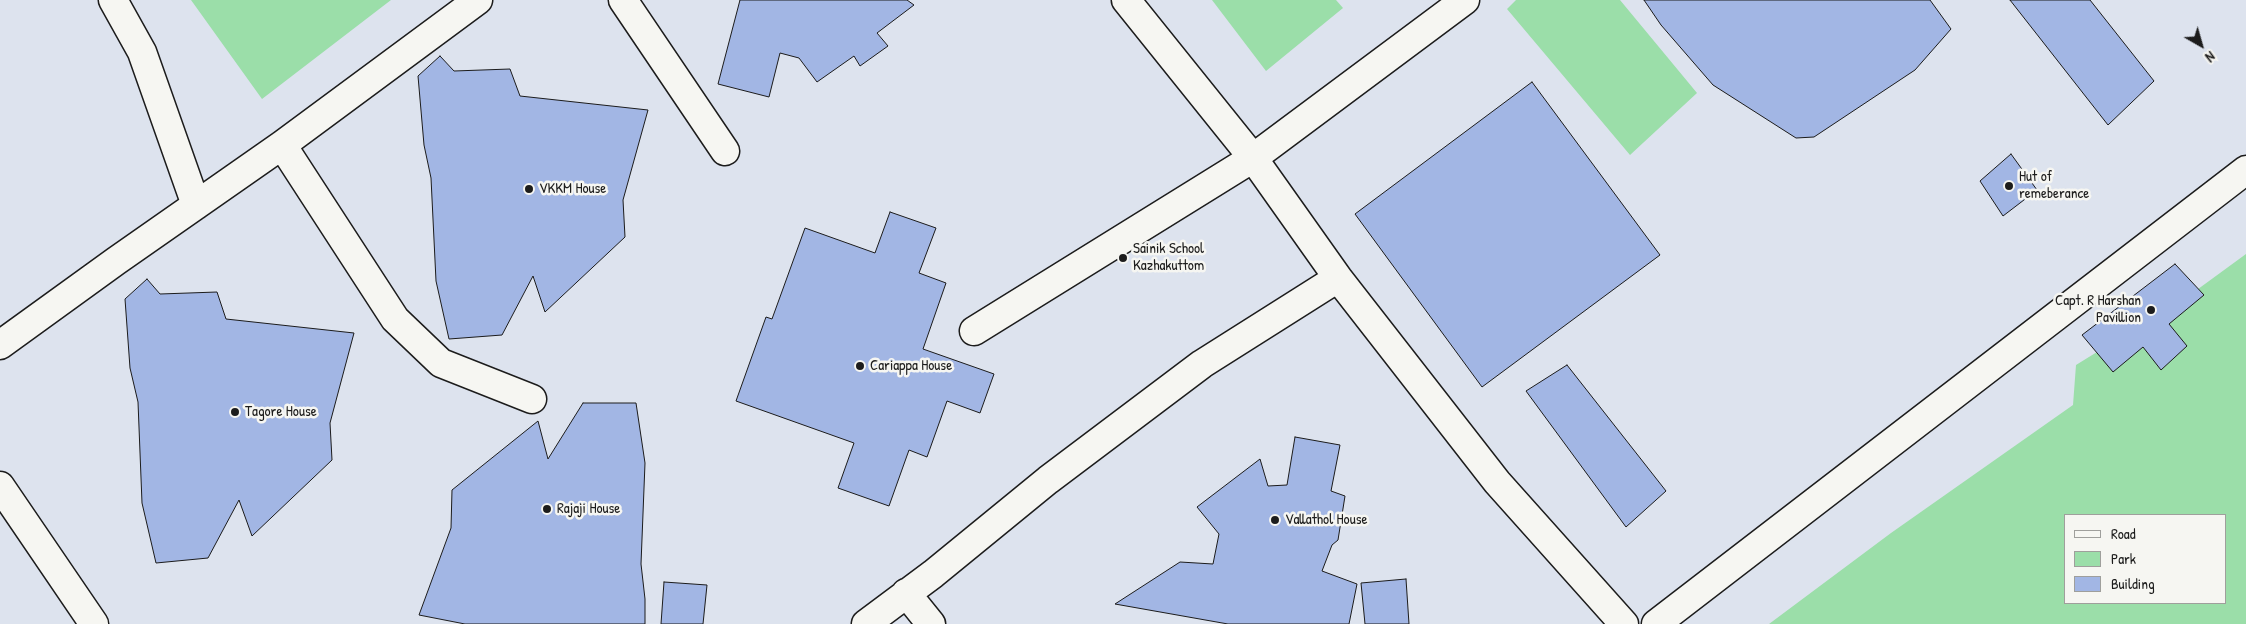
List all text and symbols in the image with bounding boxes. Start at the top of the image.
north arrow [2176,20,2226,70]
text: N [2202,47,2219,67]
place label: Hut of remeberance [2019,168,2089,203]
place label: VKKM House [539,180,606,198]
marker: Hut of remeberance [2003,180,2015,192]
marker: VKKM House [523,183,535,195]
place label: Sainik School Kazhakuttom [1133,240,1204,275]
marker: Sainik School Kazhakuttom [1117,252,1129,264]
place label: Capt. R Harshan Pavillion [2055,292,2141,327]
marker: Capt. R Harshan Pavillion [2145,304,2157,316]
place label: Cariappa House [870,357,952,375]
marker: Cariappa House [854,360,866,372]
place label: Tagore House [245,403,317,421]
marker: Tagore House [229,406,241,418]
place label: Rajaji House [557,500,620,518]
marker: Rajaji House [541,503,553,515]
place label: Vallathol House [1285,511,1367,529]
marker: Vallathol House [1269,514,1281,526]
legend [2064,514,2226,604]
text: Road [2111,523,2136,544]
text: Park [2111,548,2136,569]
text: Building [2111,573,2155,594]

